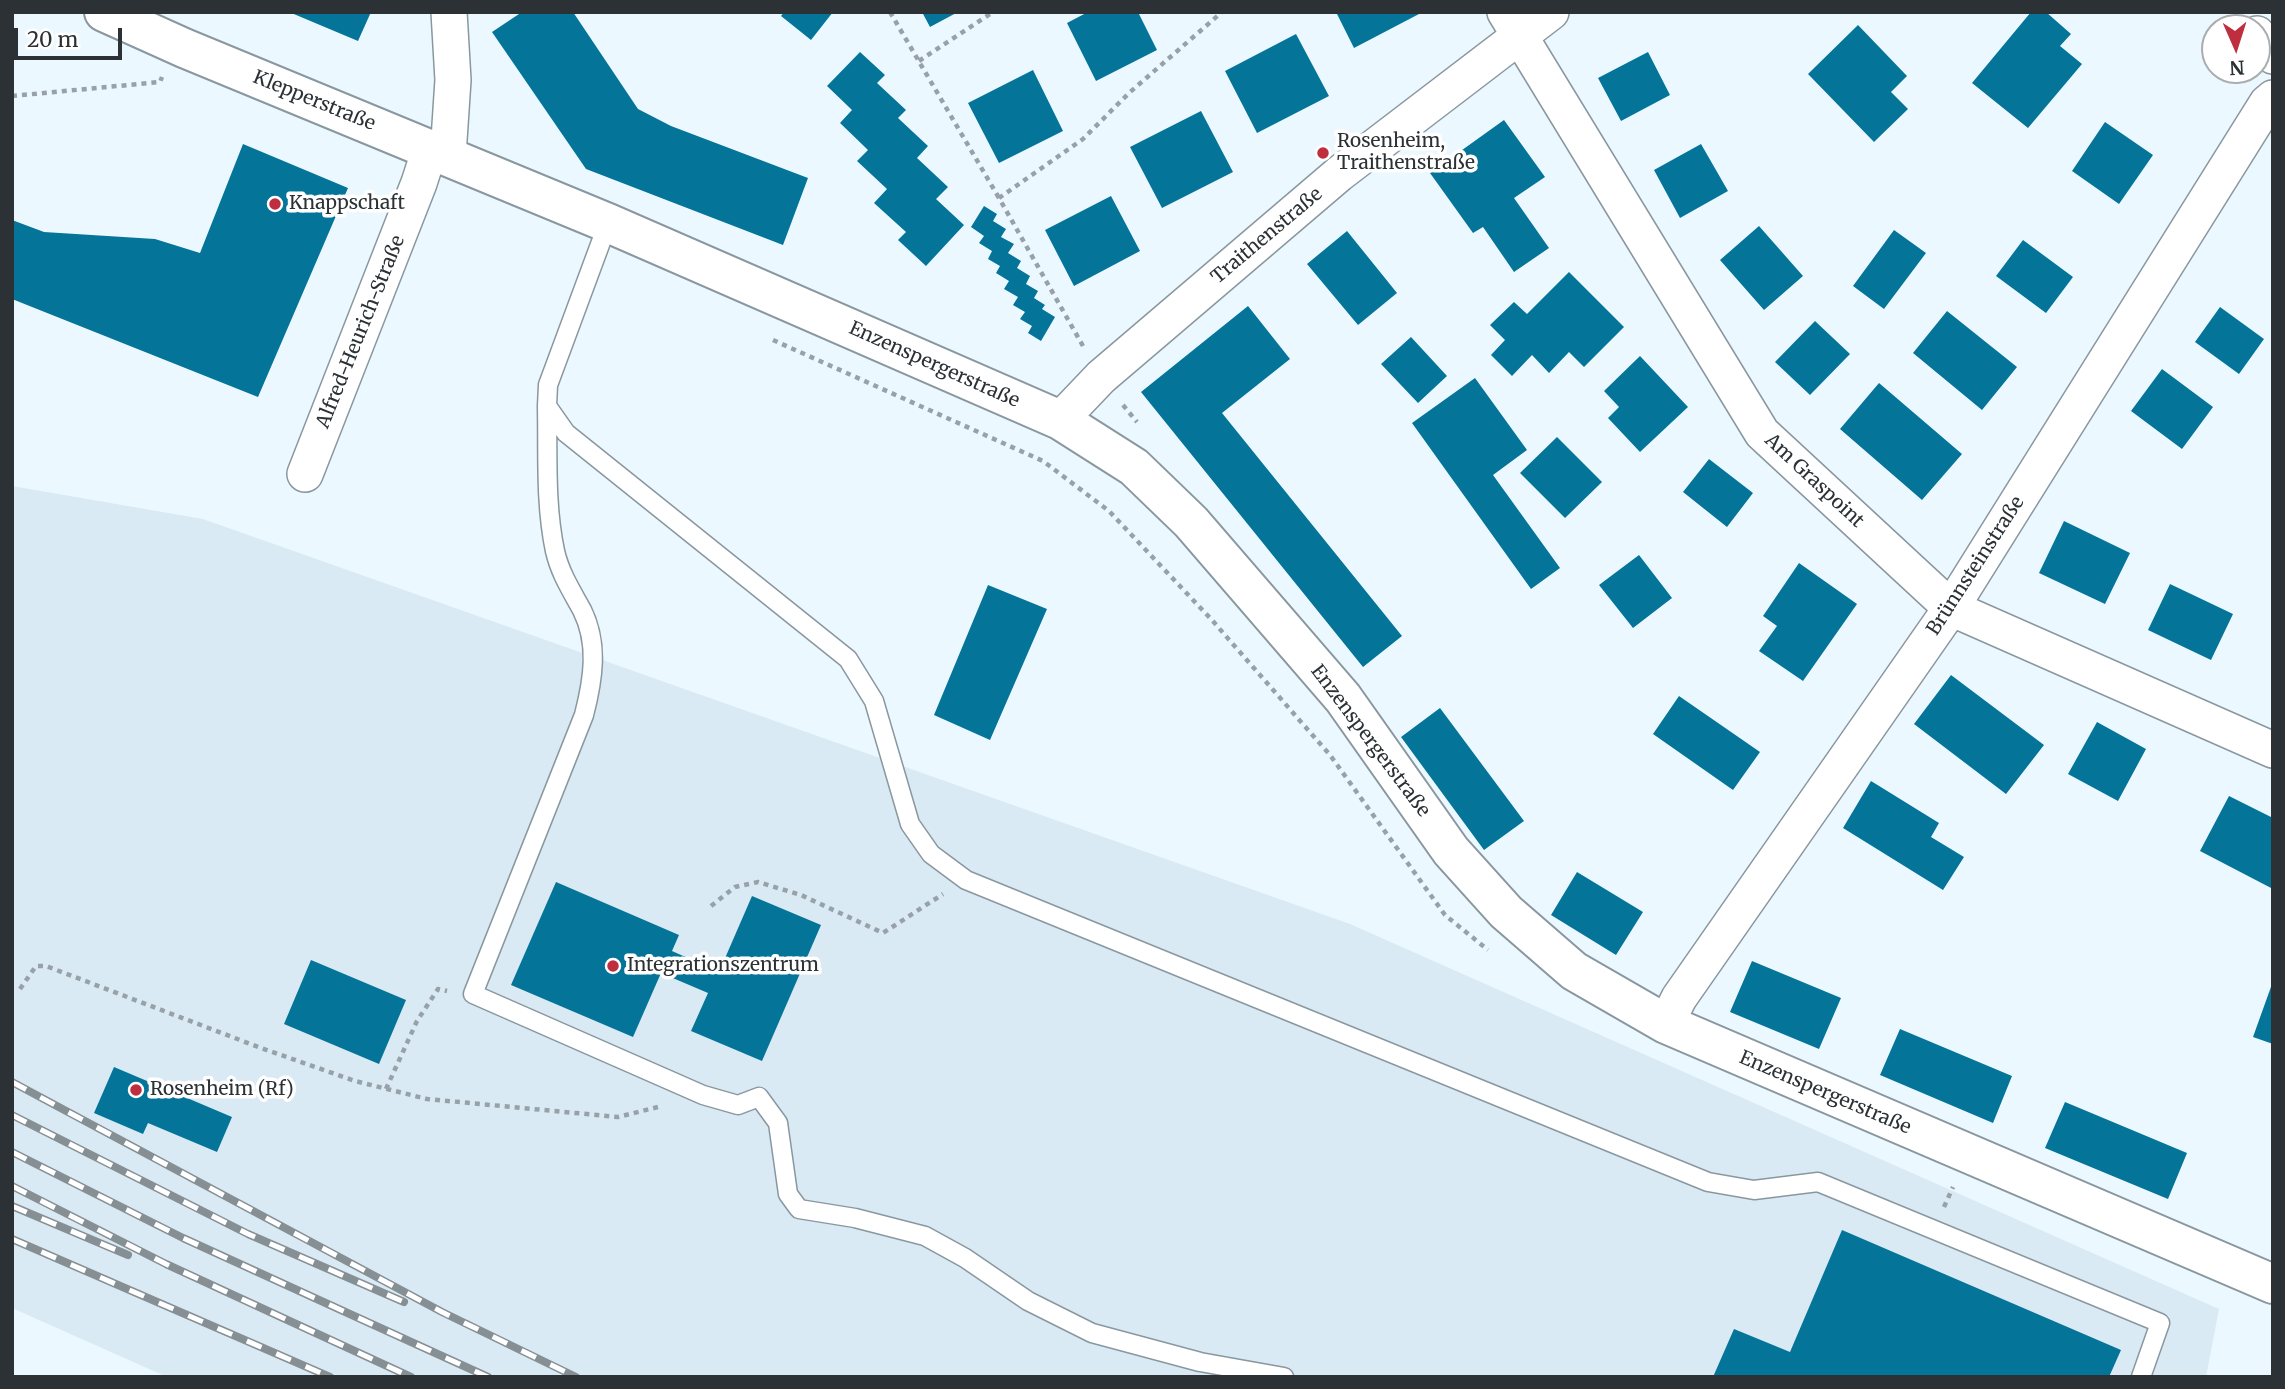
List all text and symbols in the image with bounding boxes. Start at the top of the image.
scale bar [18,14,126,58]
north arrow [2201,14,2271,84]
text: 20 m [27,26,78,53]
text: N [2229,56,2245,80]
street label: Klepperstraße [250,66,378,136]
place label: Rosenheim, Traithenstraße [1337,131,1475,175]
marker: Rosenheim, Traithenstraße [1315,145,1331,161]
street label: Traithenstraße [1207,183,1327,289]
place label: Knappschaft [289,193,405,215]
marker: Knappschaft [267,196,283,212]
street label: Alfred-Heurich-Straße [312,232,410,432]
street label: Enzenspergerstraße [845,317,1023,413]
street label: Am Graspoint [1760,429,1868,533]
street label: Brünnsteinstraße [1923,492,2029,640]
street label: Enzenspergerstraße [1305,661,1435,821]
place label: Integrationszentrum [627,955,819,977]
marker: Integrationszentrum [605,958,621,974]
street label: Enzenspergerstraße [1736,1046,1914,1140]
place label: Rosenheim (Rf) [150,1079,294,1101]
marker: Rosenheim (Rf) [128,1082,144,1098]

